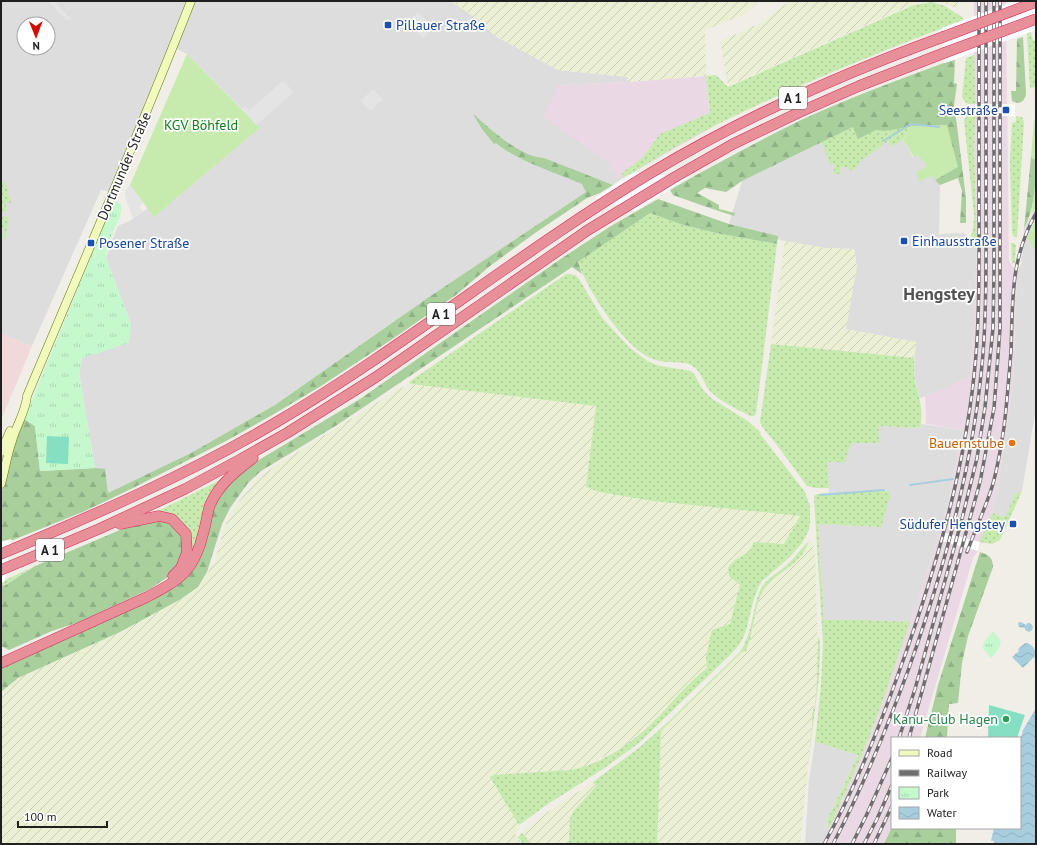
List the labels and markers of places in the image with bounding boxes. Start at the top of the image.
place label: Pillauer Straße [396,16,485,34]
marker: Pillauer Straße [383,20,393,30]
place label: Seestraße [939,101,998,119]
marker: Seestraße [1001,105,1011,115]
place label: Einhausstraße [912,232,997,250]
place label: Posener Straße [99,234,189,252]
marker: Einhausstraße [899,236,909,246]
marker: Posener Straße [86,238,96,248]
place label: Bauernstube [929,434,1004,452]
marker: Bauernstube [1007,438,1017,448]
place label: Südufer Hengstey [900,515,1005,533]
marker: Südufer Hengstey [1008,519,1018,529]
place label: Kanu-Club Hagen [893,710,998,728]
marker: Kanu-Club Hagen [1001,714,1011,724]

